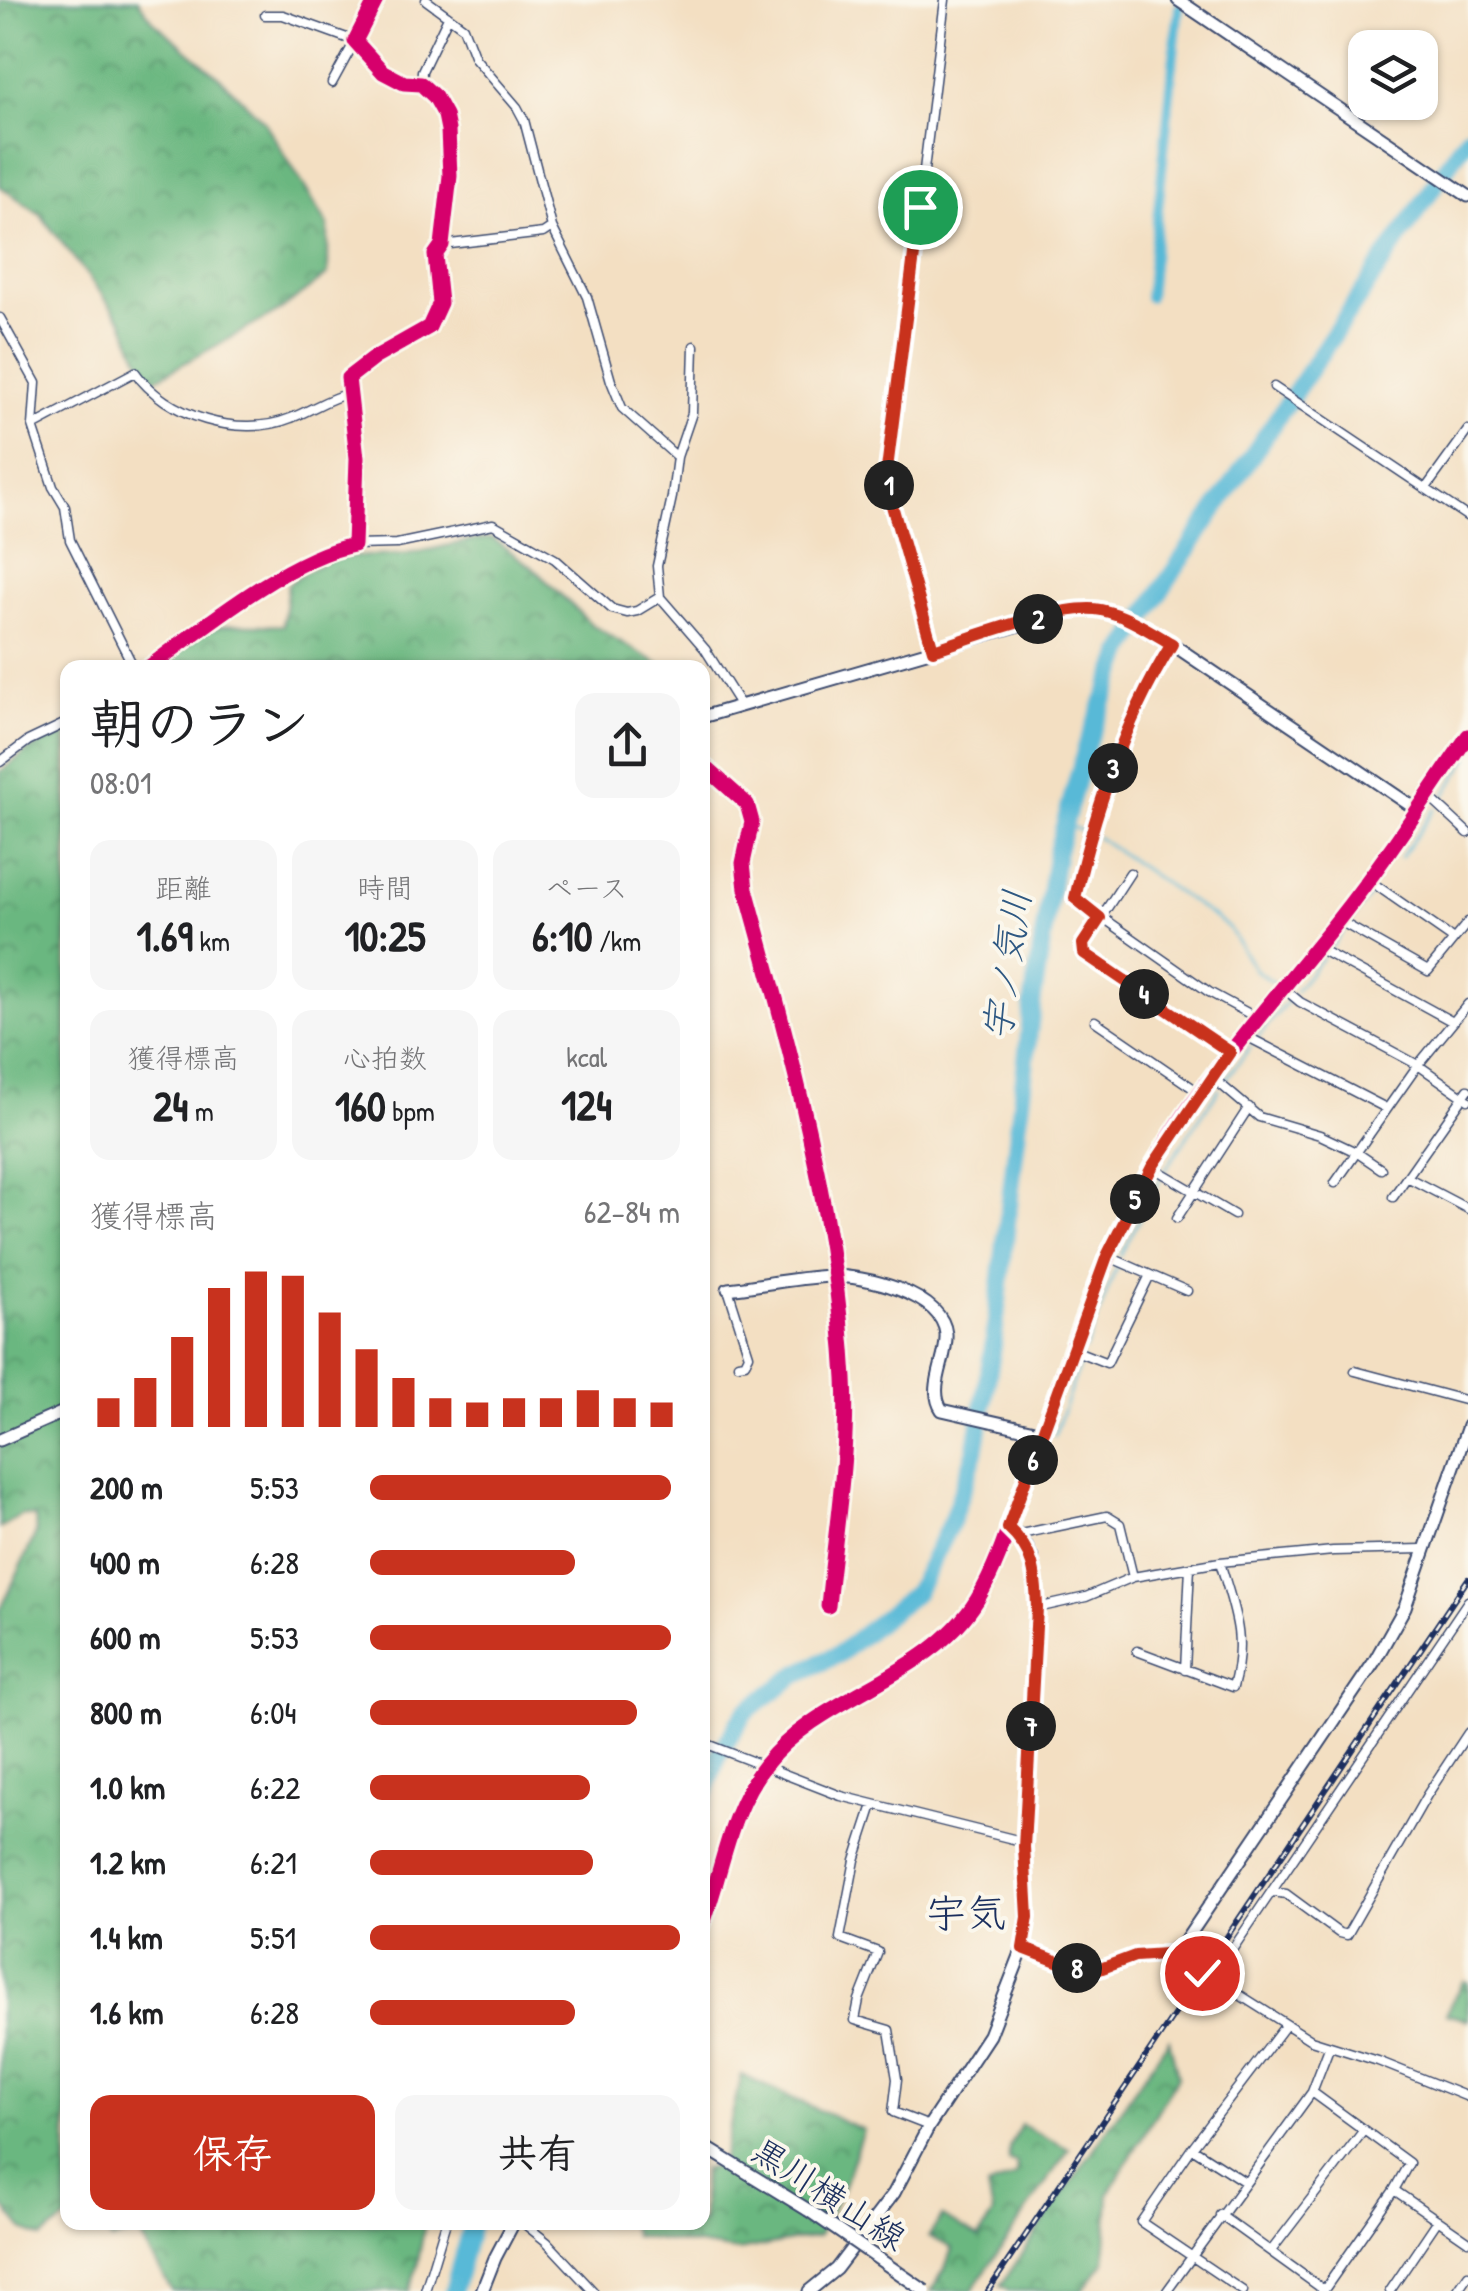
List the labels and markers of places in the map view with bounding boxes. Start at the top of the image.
pin [878,165,963,250]
pin: 1 [864,460,914,510]
pin: 2 [1013,594,1063,644]
pin: 3 [1088,743,1138,793]
pin: 4 [1119,969,1169,1019]
pin: 5 [1110,1174,1160,1224]
pin: 6 [1008,1435,1058,1485]
pin: 7 [1006,1701,1056,1751]
pin [1160,1931,1245,2016]
pin: 8 [1052,1943,1102,1993]

